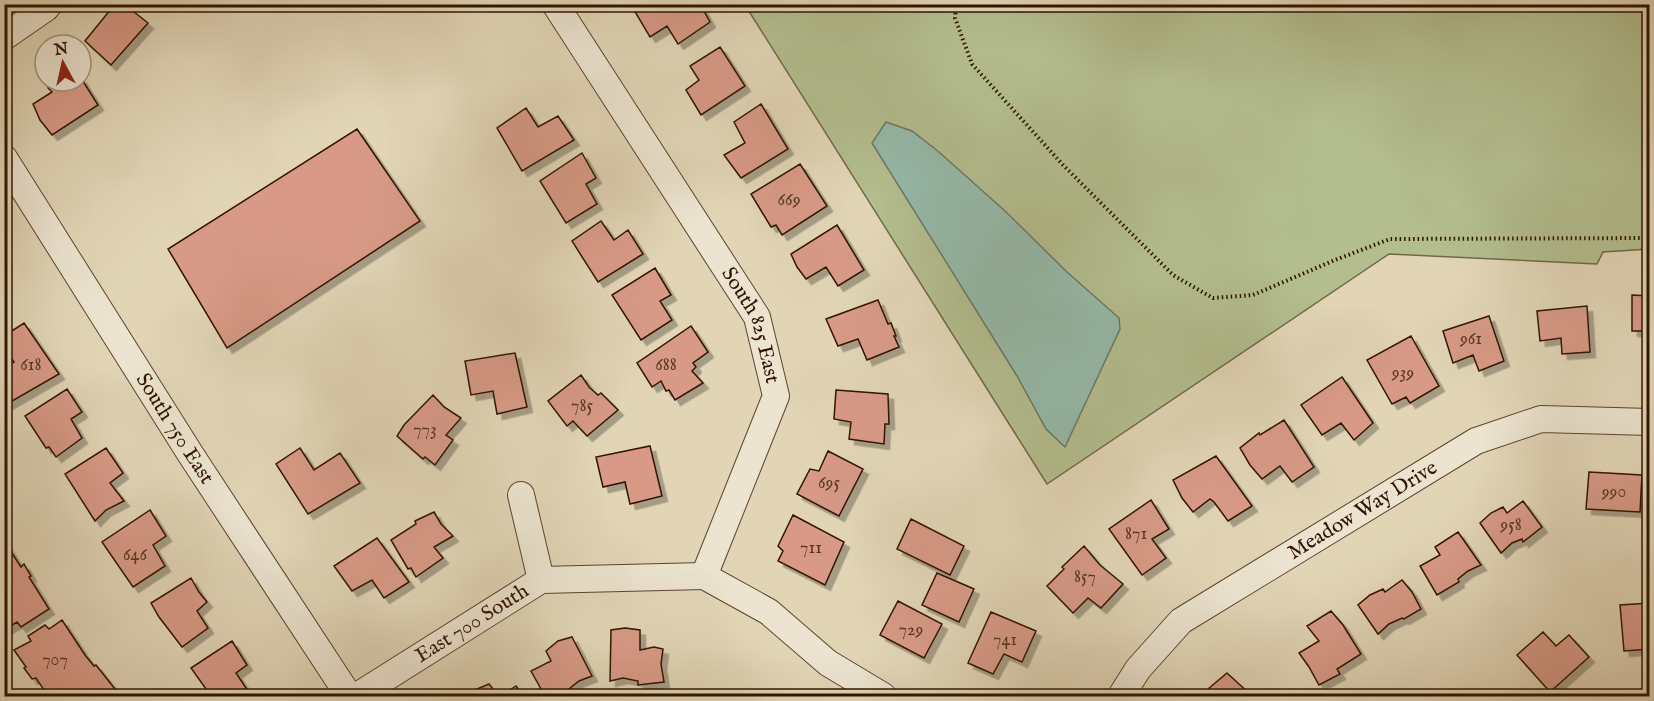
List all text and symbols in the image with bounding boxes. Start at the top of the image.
north arrow [33,33,93,93]
text: N [52,39,70,61]
house number: 669 [777,189,801,212]
street label: South 825 East [715,262,786,386]
house number: 961 [1459,328,1482,351]
house number: 618 [20,354,42,377]
house number: 688 [655,354,677,377]
house number: 939 [1391,362,1414,385]
street label: South 750 East [129,368,220,489]
house number: 785 [571,395,593,418]
house number: 773 [413,419,437,442]
street label: Meadow Way Drive [1283,454,1443,566]
house number: 695 [818,472,840,495]
house number: 990 [1601,481,1626,504]
house number: 958 [1499,514,1522,537]
house number: 871 [1125,523,1147,546]
house number: 711 [800,537,822,560]
house number: 646 [123,544,147,567]
house number: 857 [1074,566,1096,589]
street label: East 700 South [410,578,534,669]
house number: 729 [899,619,923,642]
house number: 741 [993,629,1017,652]
house number: 707 [42,649,68,672]

